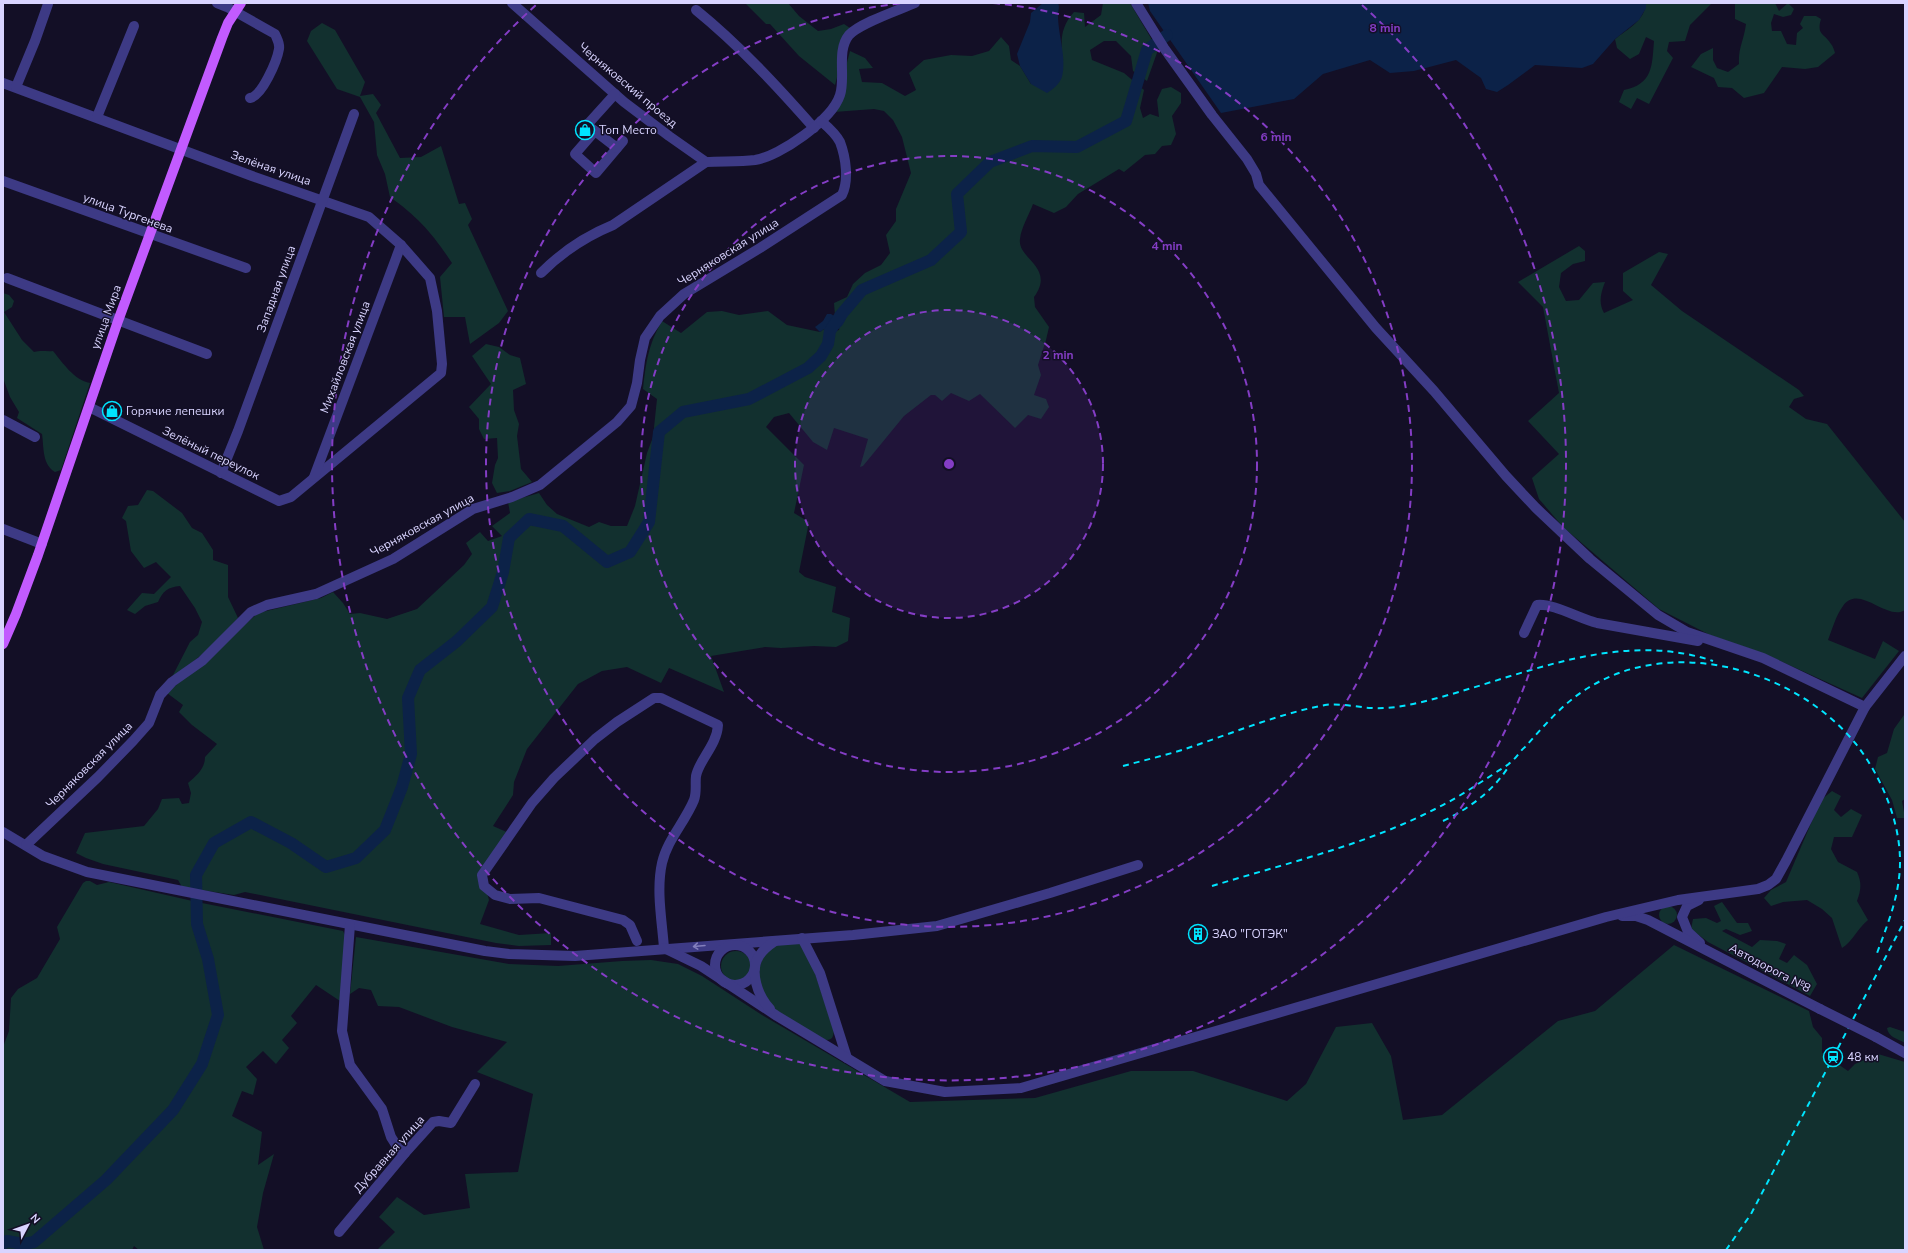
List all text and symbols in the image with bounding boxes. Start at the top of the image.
text: 8 min [1369,20,1401,36]
street label: Черняковский проезд [575,39,681,131]
shop icon: Топ Место [574,119,596,141]
place label: Топ Место [599,122,657,138]
text: 6 min [1260,129,1292,145]
street label: Зелёная улица [229,147,313,189]
street label: улица Тургенева [81,189,175,237]
street label: Черняковская улица [674,214,782,290]
text: 4 min [1151,238,1183,254]
street label: Западная улица [253,243,299,335]
street label: улица Мира [87,283,125,351]
street label: Михайловская улица [316,299,374,415]
text: 2 min [1042,347,1074,363]
shop icon: Горячие лепешки [101,400,123,422]
place label: Горячие лепешки [126,403,224,419]
street label: Зелёный переулок [160,422,263,484]
centre of rings [942,457,956,471]
street label: Черняковская улица [367,490,477,560]
street label: Черняковская улица [42,718,136,812]
building icon: ЗАО "ГОТЭК" [1187,923,1209,945]
place label: ЗАО "ГОТЭК" [1212,926,1288,942]
street label: Автодорога №8 [1726,940,1814,996]
one-way arrow [693,943,706,950]
station icon: 48 км [1822,1046,1844,1068]
place label: 48 км [1847,1049,1879,1065]
street label: Дубравная улица [350,1112,428,1196]
north arrow [8,1205,48,1245]
text: N [27,1211,44,1227]

